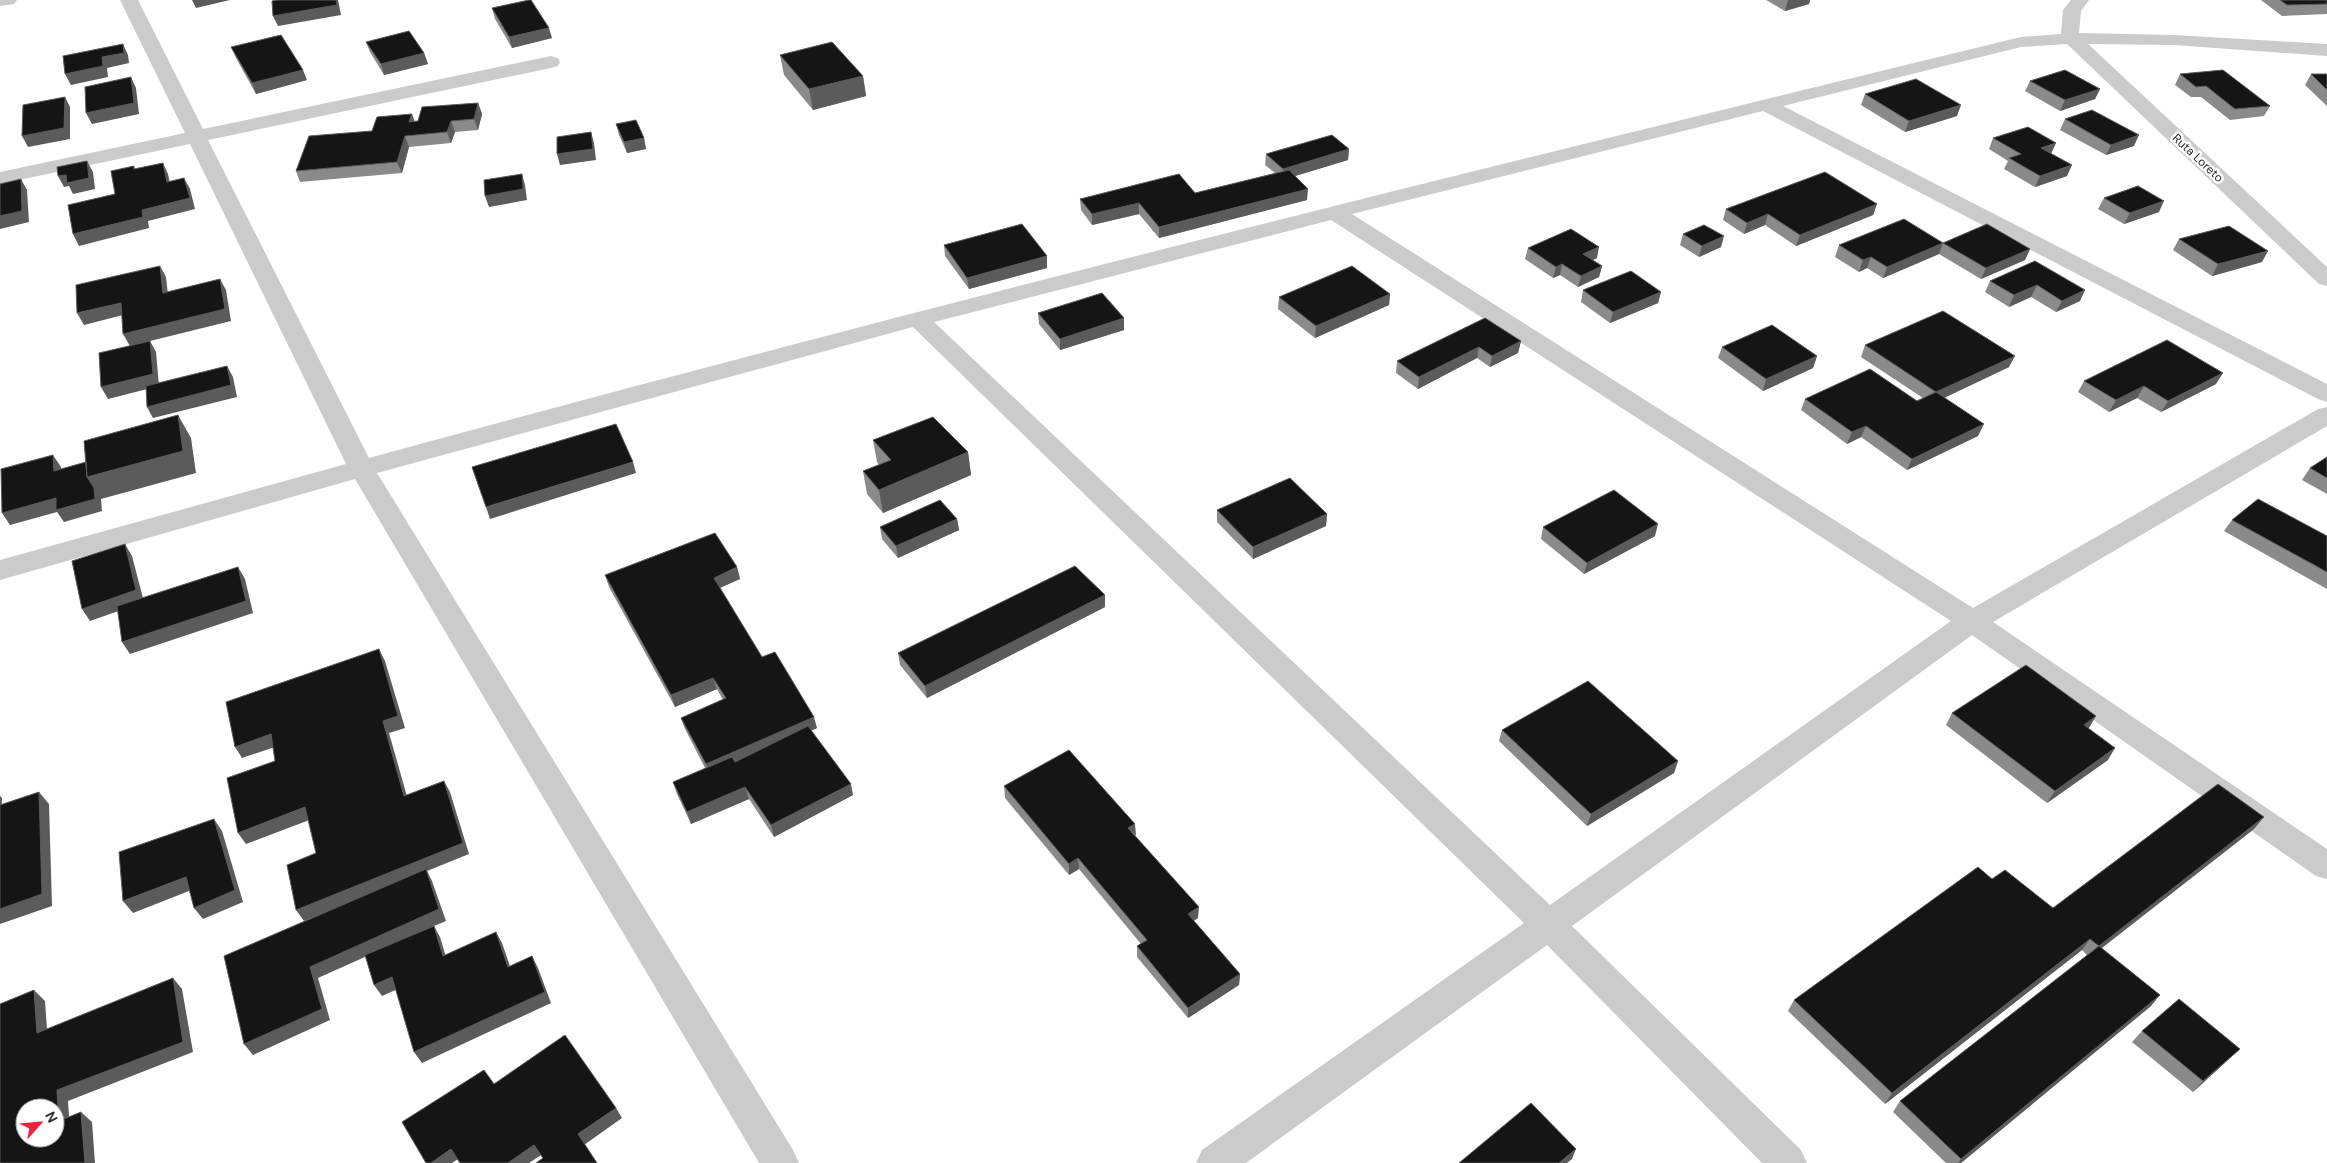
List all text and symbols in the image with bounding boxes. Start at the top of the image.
street label: Ruta Loreto [2169,130,2227,186]
north arrow [15,1098,65,1148]
text: N [41,1108,62,1126]

